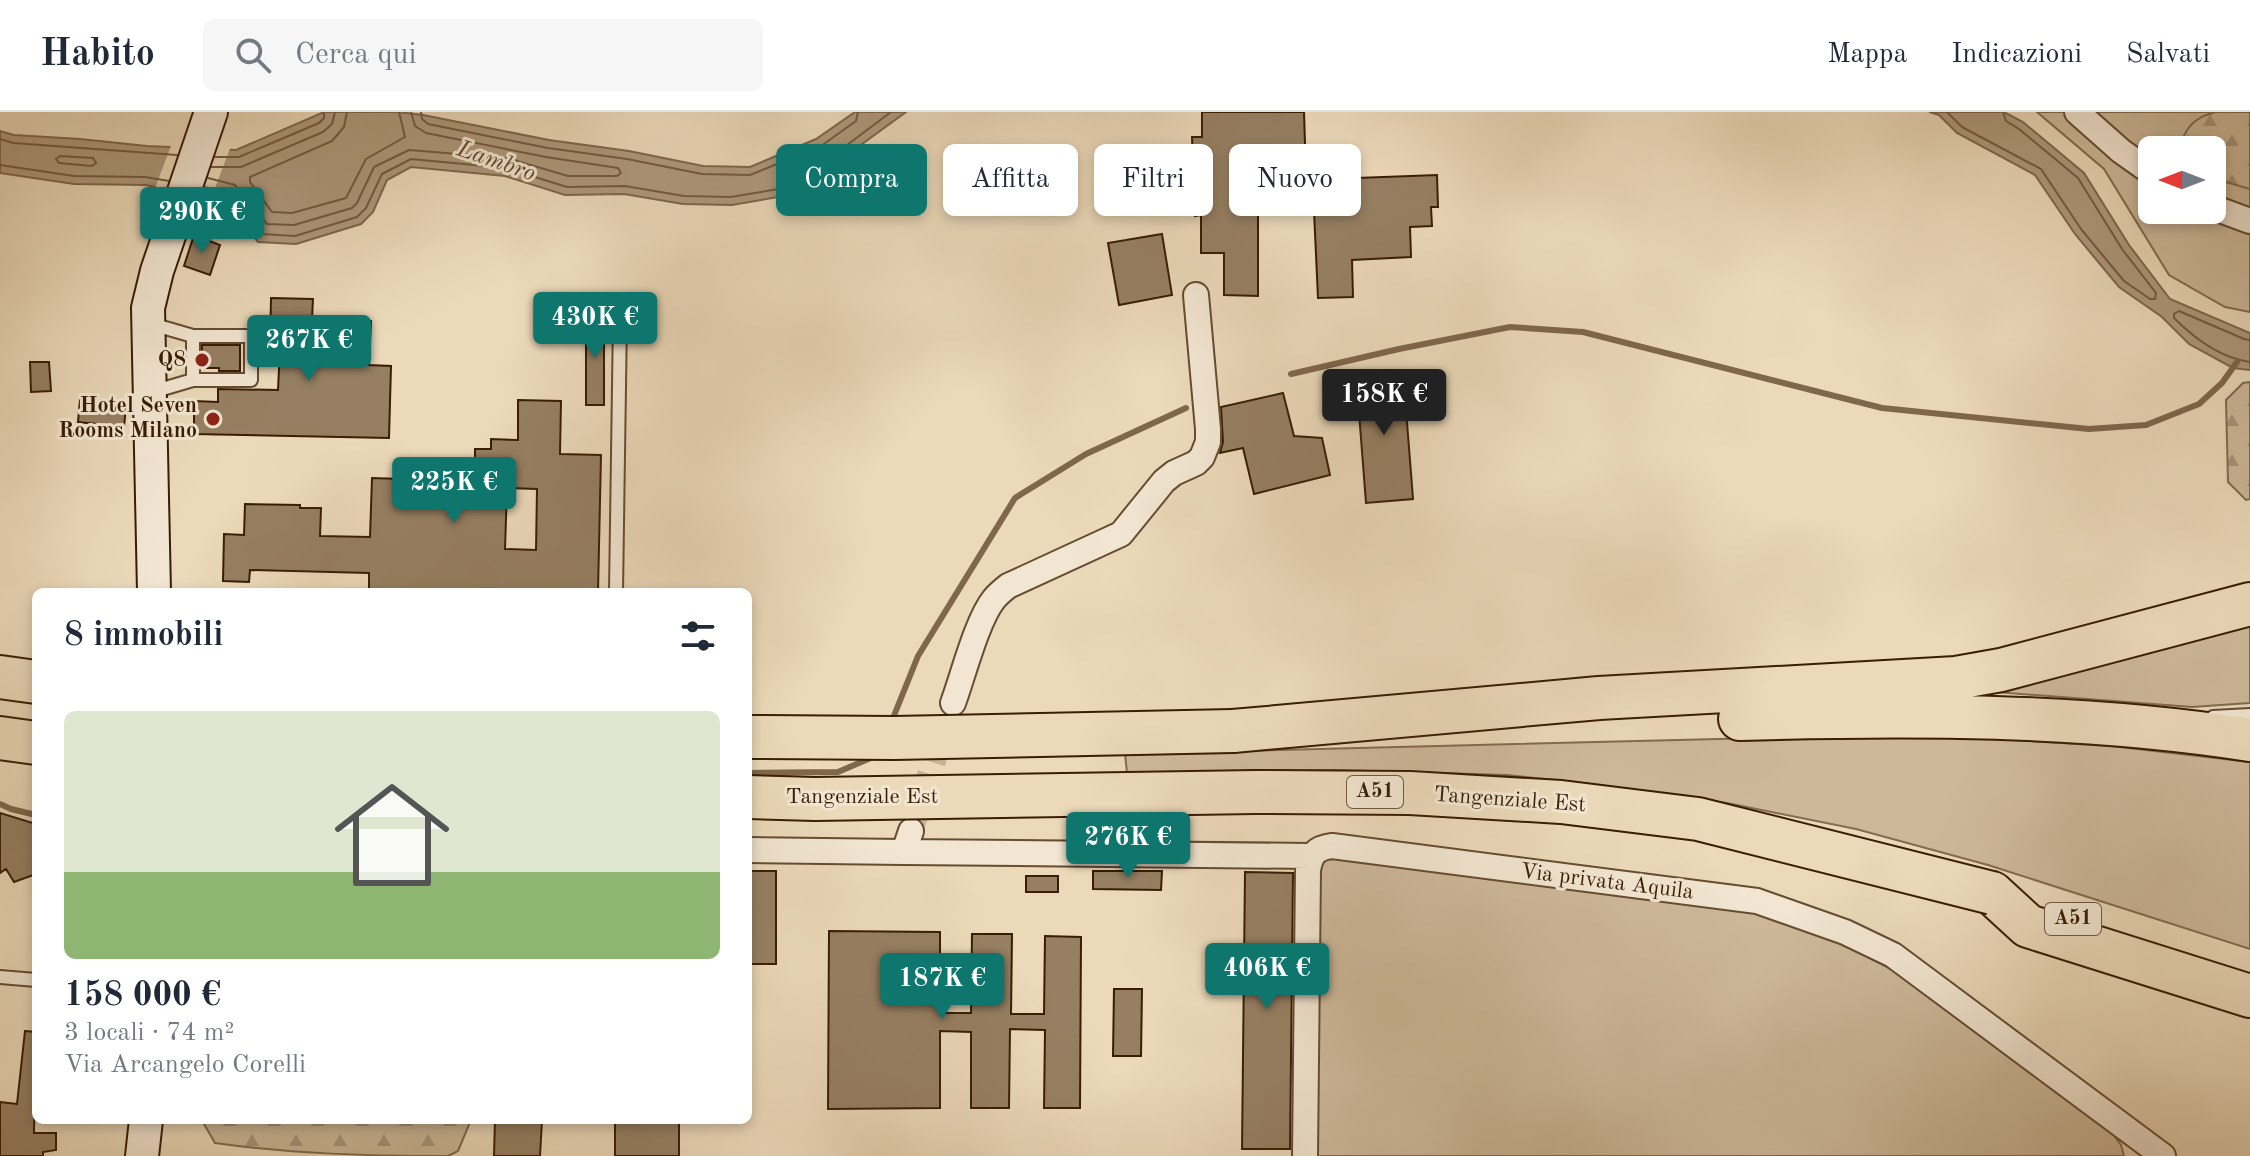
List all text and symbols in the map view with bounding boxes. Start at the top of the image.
search box [203,19,763,91]
icon: search [231,33,275,77]
text: Habito [40,36,155,74]
text: Cerca qui [295,40,417,70]
text: Mappa [1827,41,1907,69]
text: Indicazioni [1951,41,2082,69]
text: Salvati [2126,41,2210,69]
north arrow [2138,136,2226,224]
map controls [2138,136,2226,224]
water label: Lambro [453,137,538,187]
chip: Compra [776,144,927,216]
chip: Affitta [943,144,1078,216]
chip: Filtri [1094,144,1213,216]
chip: Nuovo [1229,144,1361,216]
pin: 290K € [137,187,267,255]
text: 290K € [158,200,246,226]
pin: 430K € [530,292,660,360]
text: 430K € [551,305,639,331]
pin: 267K € [244,315,374,383]
text: 267K € [265,328,353,354]
place label: Q8 [158,349,186,371]
marker: Q8 [193,351,211,369]
pin: 158K € [1319,369,1449,437]
text: 158K € [1340,382,1428,408]
place label: Hotel Seven Rooms Milano [58,395,197,442]
marker: Hotel Seven Rooms Milano [204,410,222,428]
pin: 225K € [389,457,519,525]
text: 225K € [410,470,498,496]
icon: filters [676,614,720,658]
text: 8 immobili [64,619,223,653]
icon: home [320,763,464,907]
road number: A51 [1347,776,1403,808]
street label: Tangenziale Est [1433,784,1587,816]
street label: Tangenziale Est [786,786,938,808]
pin: 276K € [1063,812,1193,880]
text: 276K € [1084,825,1172,851]
street label: Via privata Aquila [1519,860,1695,904]
road number: A51 [2045,903,2101,935]
pin: 406K € [1202,943,1332,1011]
pin: 187K € [877,953,1007,1021]
text: 406K € [1223,956,1311,982]
text: 187K € [898,966,986,992]
text: 158 000 € [64,979,221,1013]
text: 3 locali · 74 m² [64,1020,234,1046]
text: Via Arcangelo Corelli [64,1052,306,1078]

